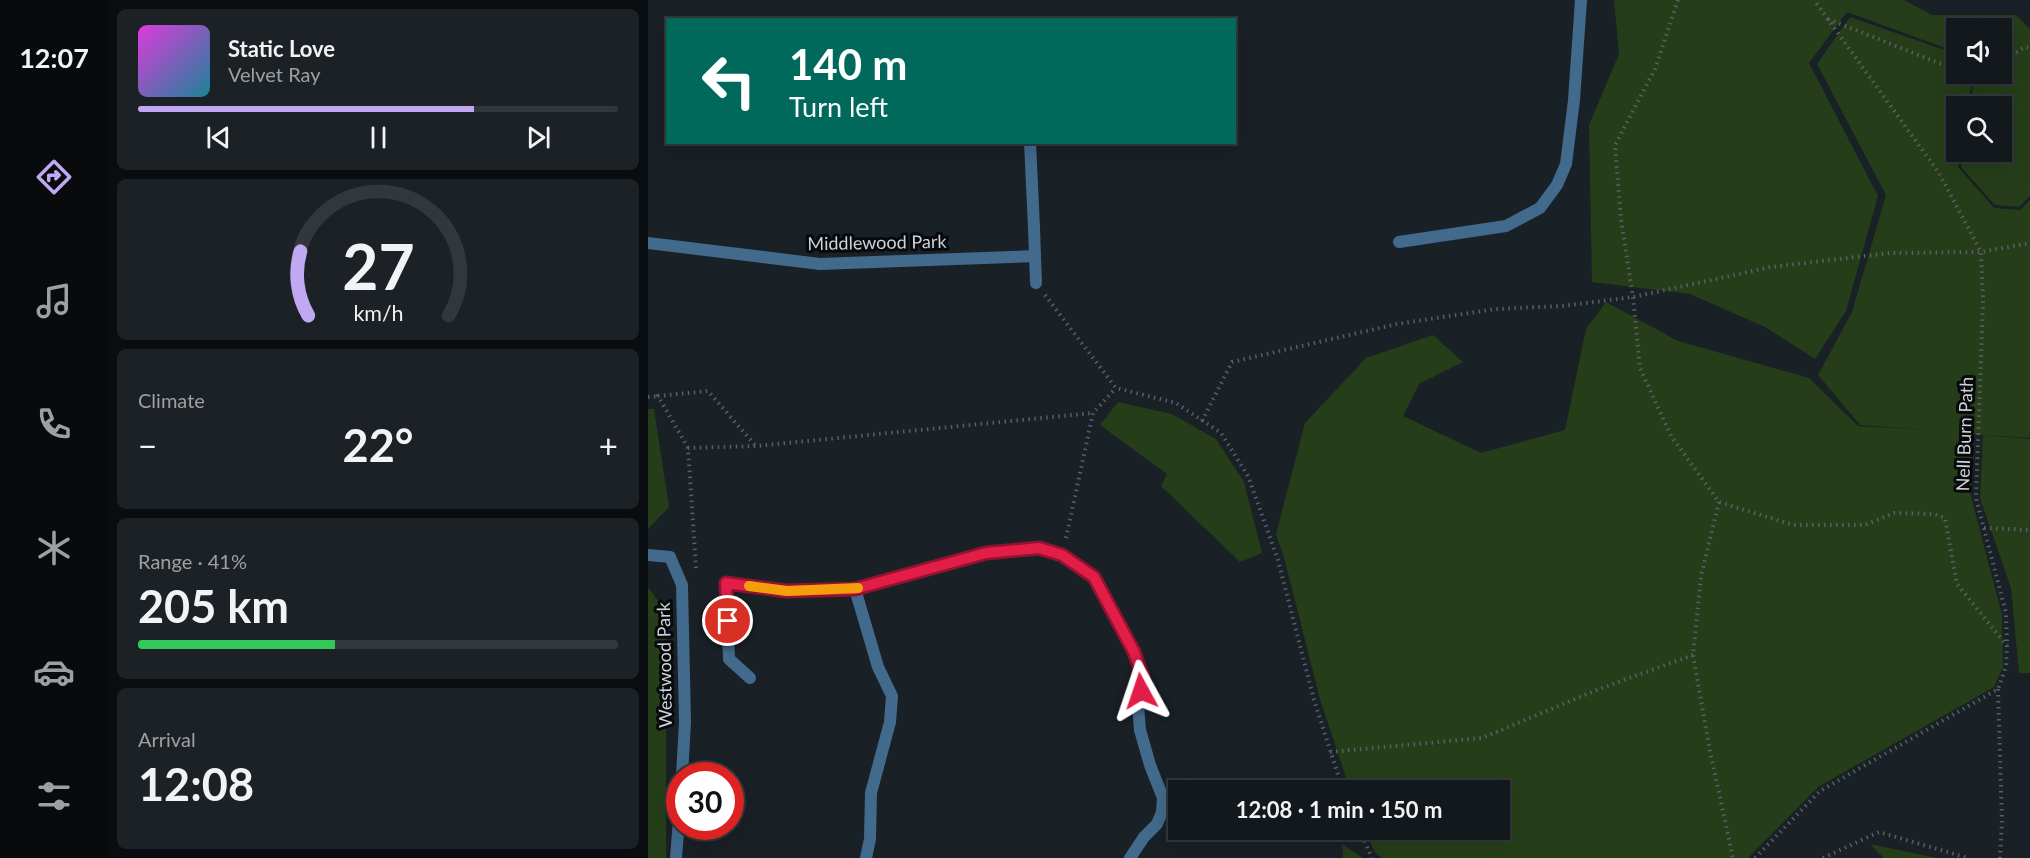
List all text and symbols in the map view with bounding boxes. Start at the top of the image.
map controls [1946,18,2012,162]
button: sound [1946,18,2012,84]
text: Static Love [228,35,335,62]
text: 140 m [789,39,907,89]
text: 12:07 [19,41,89,74]
icon: left [690,42,768,120]
text: Velvet Ray [228,62,321,86]
text: Turn left [789,90,888,123]
button: search [1946,96,2012,162]
icon: previous [202,121,235,154]
icon: pause [362,121,395,154]
icon: next [522,121,555,154]
icon: directions [33,156,75,198]
text: 27 [342,228,414,303]
street label: Middlewood Park [807,230,948,254]
icon: music [33,280,75,322]
text: km/h [353,301,403,327]
street label: Nell Burn Path [1951,376,1977,492]
text: Climate [138,388,205,412]
icon: phone [33,403,75,445]
text: 22° [343,418,413,472]
text: − [138,425,157,465]
text: + [599,425,618,465]
icon: climate [33,527,75,569]
text: Range · 41% [138,549,247,573]
text: 205 km [138,579,289,633]
pin [702,595,753,646]
street label: Westwood Park [652,601,676,728]
icon: arrive [711,604,744,637]
icon: car [33,651,75,693]
position arrow [1109,659,1173,723]
text: Arrival [138,727,196,751]
text: 12:08 [138,757,254,811]
speed limit sign: 30 [666,762,744,840]
icon: filters [33,775,75,817]
text: 12:08 · 1 min · 150 m [1236,796,1442,823]

